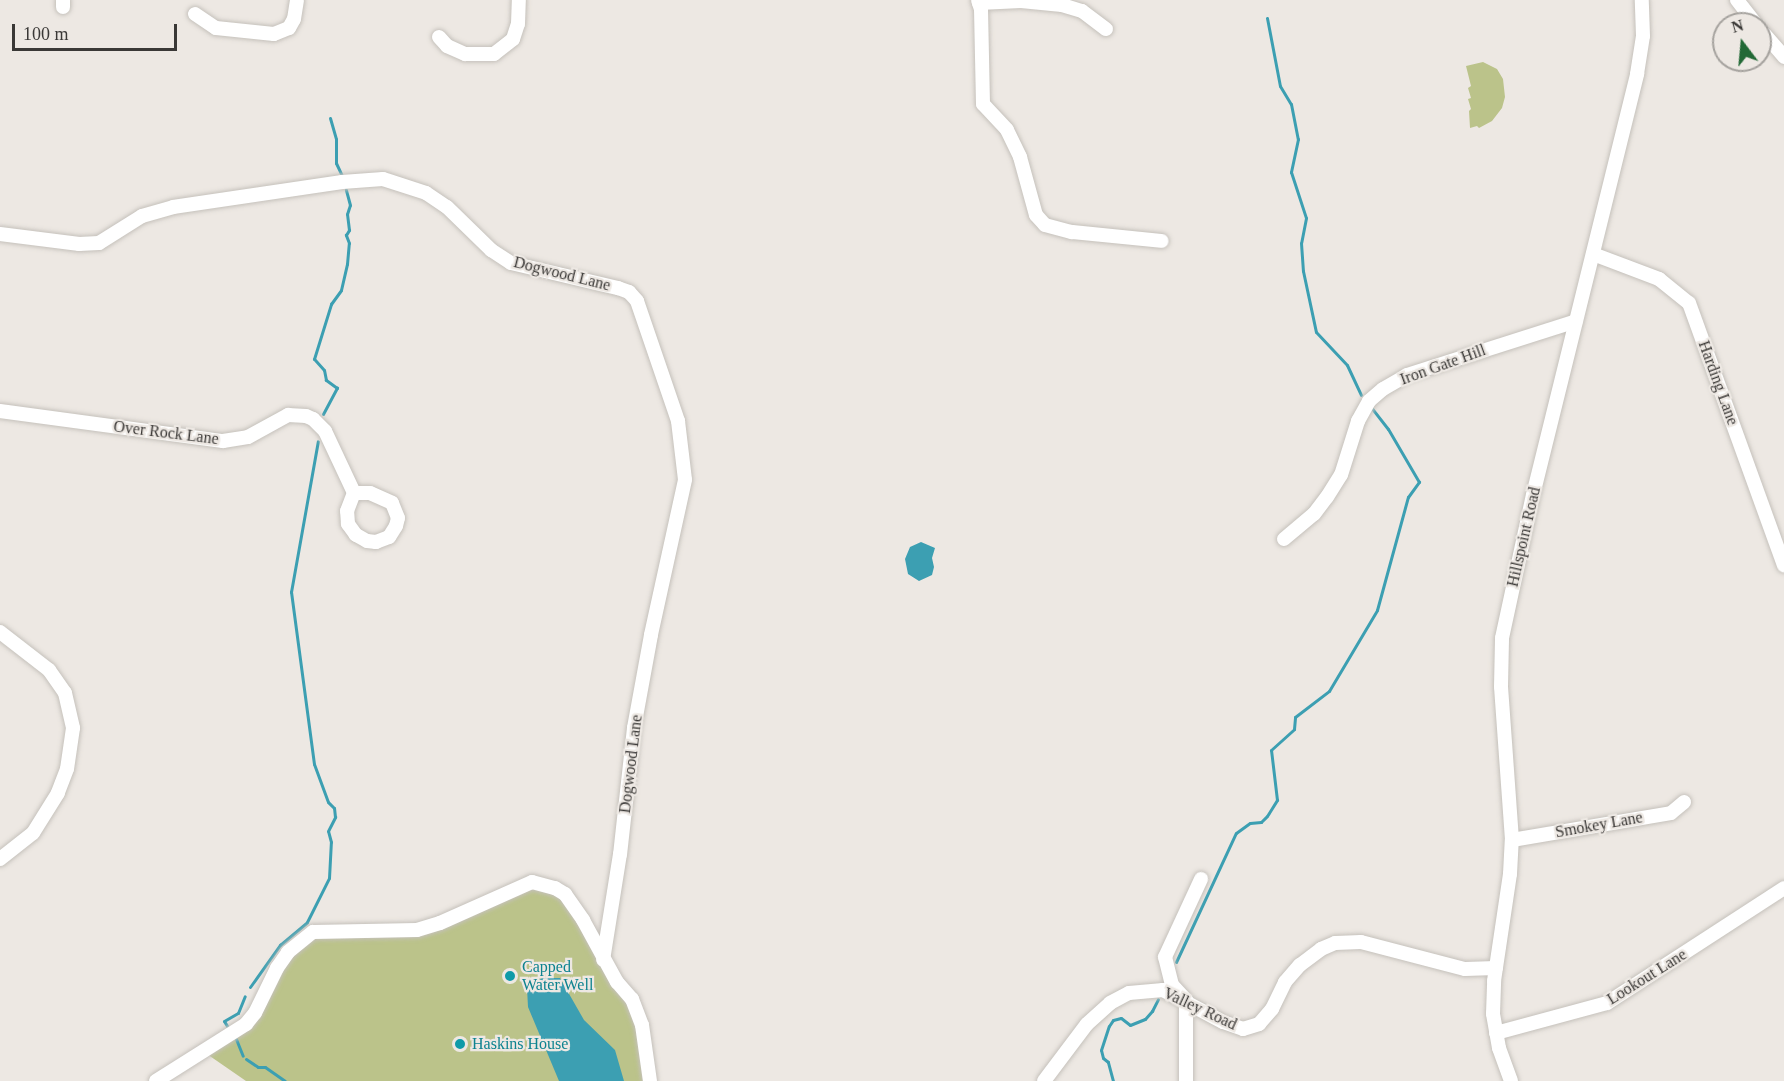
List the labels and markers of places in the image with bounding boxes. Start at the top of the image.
place label: Capped Water Well [522,957,594,995]
marker: Capped Water Well [503,969,517,983]
place label: Haskins House [472,1034,568,1054]
marker: Haskins House [453,1037,467,1051]

